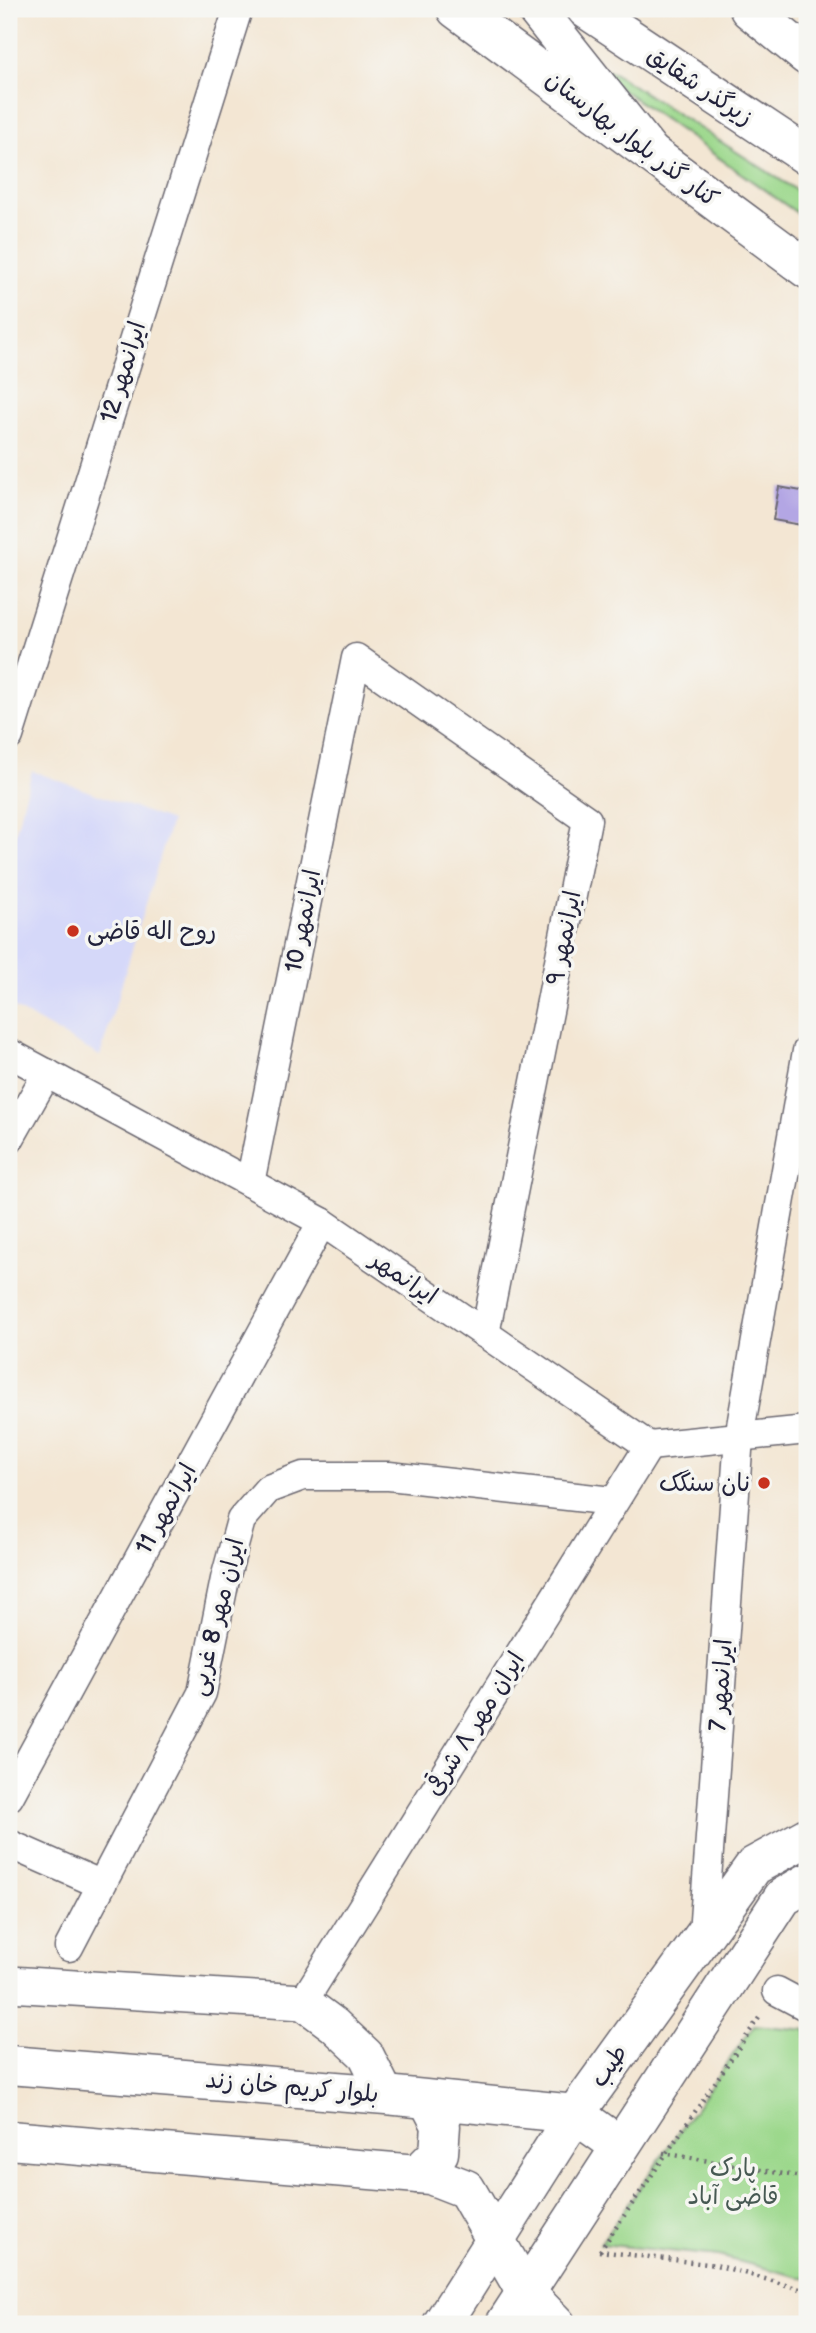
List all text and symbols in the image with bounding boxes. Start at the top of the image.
street label: زیرگذر شقایق [641,40,759,132]
street label: کنار گذر بلوار بهارستان [540,65,724,213]
street label: ایرانمهر 12 [94,318,152,426]
street label: ایرانمهر 10 [279,867,327,975]
street label: ایرانمهر ۹ [541,888,587,988]
place label: روح اله قاضی [87,917,216,946]
marker: روح اله قاضی [65,923,81,939]
street label: ایرانمهر [363,1244,443,1311]
street label: ایرانمهر 11 [129,1459,203,1559]
place label: نان سنگک [659,1469,750,1498]
marker: نان سنگک [756,1475,772,1491]
street label: ایران مهر 8 غربی [183,1535,251,1699]
street label: ایرانمهر 7 [703,1638,739,1732]
street label: ایران مهر ٨ شرقی [418,1646,531,1801]
street label: طیب [584,2039,634,2093]
street label: بلوار کریم خان زند [204,2065,380,2112]
park label: پارک قاضی آباد [687,2154,779,2211]

